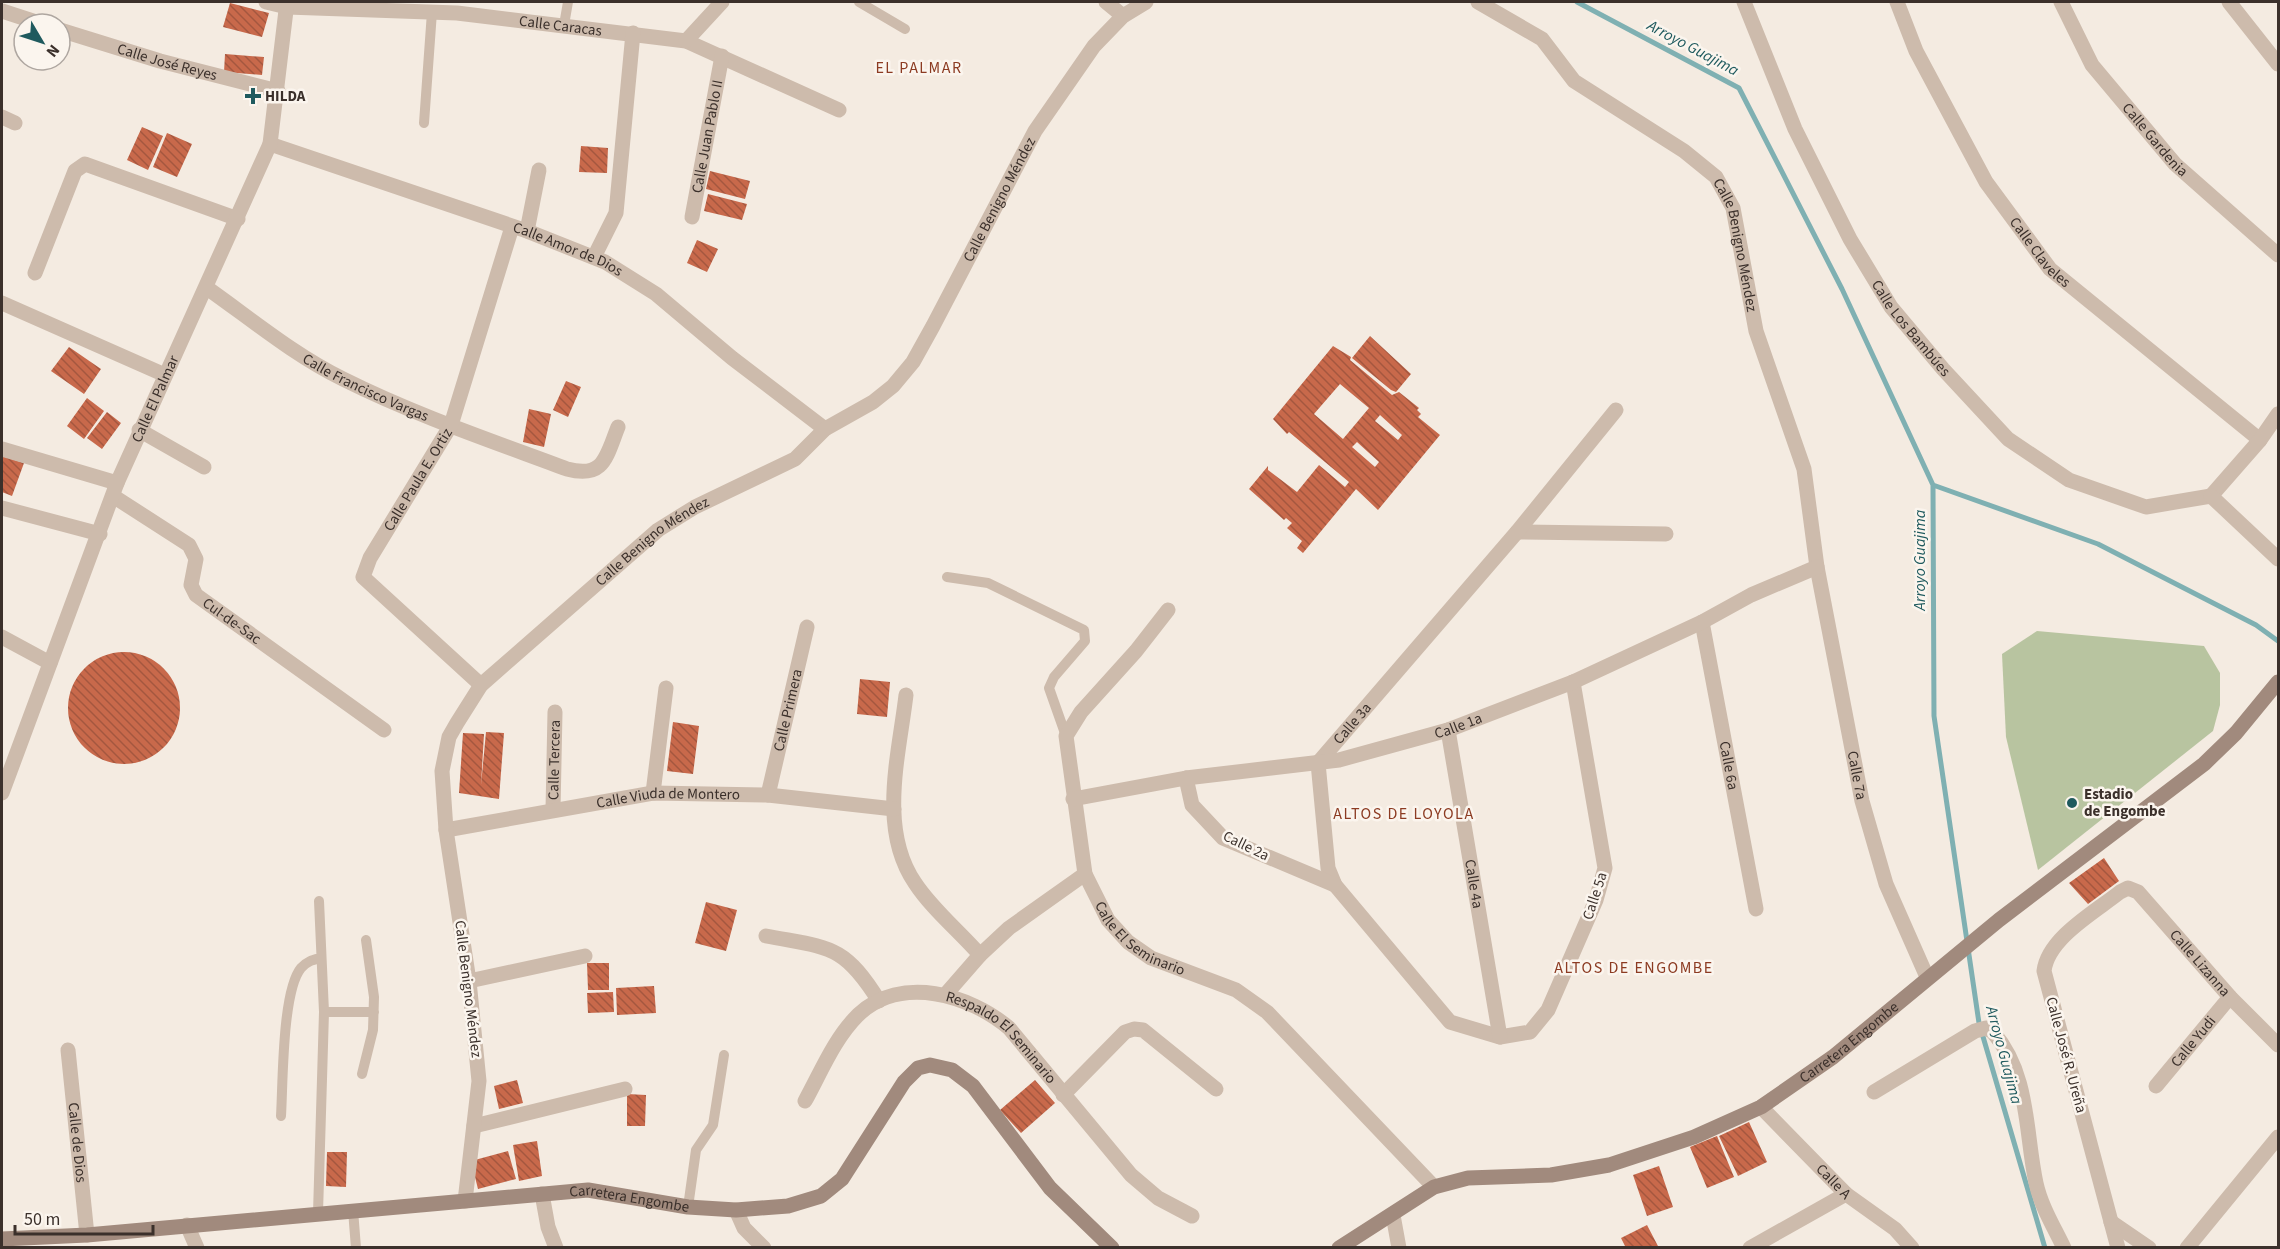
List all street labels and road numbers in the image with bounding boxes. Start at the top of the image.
street label: Calle Caracas [518,10,603,41]
street label: Calle José Reyes [115,38,220,86]
street label: Calle Juan Pablo II [686,78,728,195]
street label: Calle Gardenia [2117,98,2193,181]
street label: Calle Benigno Méndez [958,133,1040,266]
street label: Calle Benigno Méndez [1708,174,1763,314]
street label: Calle Claveles [2005,213,2075,292]
street label: Calle Amor de Dios [510,217,627,281]
street label: Calle Los Bambúes [1866,276,1955,381]
street label: Calle Francisco Vargas [299,348,432,427]
street label: Calle El Palmar [126,351,184,446]
street label: Calle Paula E. Ortiz [378,424,457,535]
street label: Calle Benigno Méndez [591,491,712,591]
street label: Cul-de-Sac [198,593,266,649]
street label: Calle Primera [768,667,807,754]
street label: Calle 3a [1328,698,1376,749]
street label: Calle 1a [1432,707,1485,744]
street label: Calle Tercera [543,720,565,800]
street label: Calle 6a [1714,739,1744,792]
street label: Calle 7a [1842,749,1872,802]
street label: Calle Viuda de Montero [595,782,740,813]
street label: Calle 2a [1219,826,1273,866]
street label: Calle 4a [1460,858,1489,910]
street label: Calle 5a [1577,869,1613,923]
street label: Calle El Seminario [1090,897,1188,980]
street label: Calle Benigno Méndez [449,919,487,1059]
street label: Calle Lizanna [2165,925,2235,1001]
street label: Respaldo El Seminario [944,986,1061,1088]
street label: Calle José R. Ureña [2040,995,2092,1115]
street label: Carretera Engombe [1795,997,1903,1088]
street label: Calle Yudi [2165,1011,2221,1072]
street label: Calle de Dios [63,1101,92,1184]
street label: Calle A [1811,1159,1857,1205]
street label: Carretera Engombe [568,1179,691,1218]

